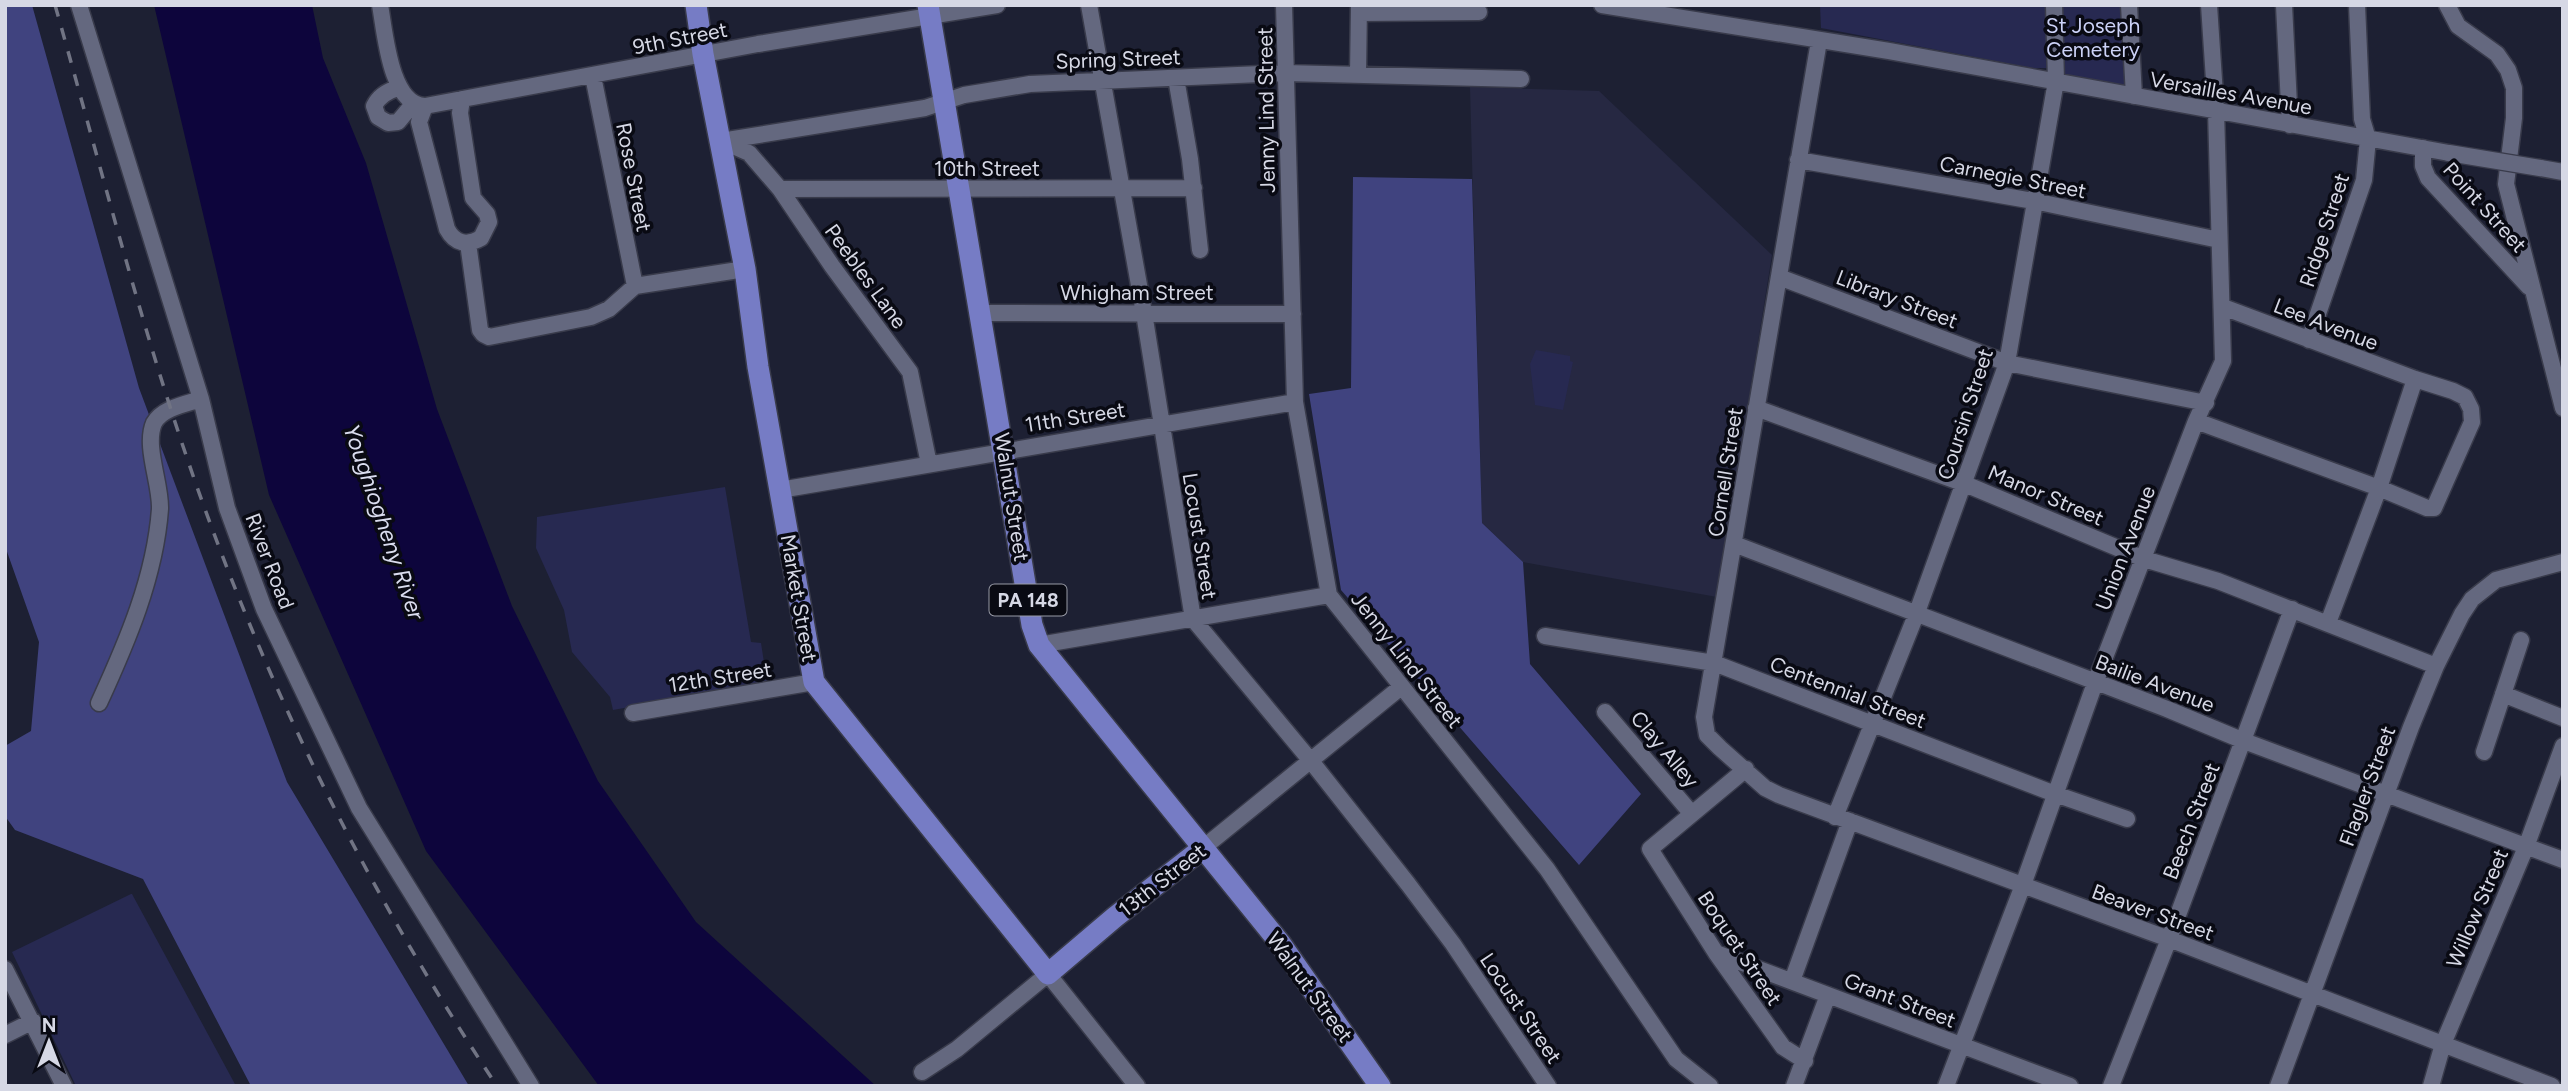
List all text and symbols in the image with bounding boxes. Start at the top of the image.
park label: St Joseph Cemetery [2046,13,2140,62]
street label: 9th Street [631,17,729,59]
street label: Jenny Lind Street [1252,27,1280,193]
street label: Spring Street [1055,44,1181,74]
street label: Versailles Avenue [2148,66,2314,120]
street label: Rose Street [611,120,657,234]
street label: Carnegie Street [1938,151,2088,203]
street label: 10th Street [934,156,1040,181]
street label: Point Street [2438,157,2532,257]
street label: Ridge Street [2294,170,2354,290]
street label: Peebles Lane [820,219,912,333]
street label: Library Street [1833,264,1961,334]
street label: Whigham Street [1060,280,1214,305]
street label: Lee Avenue [2270,293,2382,355]
street label: Coursin Street [1932,345,1998,483]
street label: 11th Street [1023,397,1127,437]
street label: Cornell Street [1702,405,1748,539]
water label: Youghiogheny River [337,421,431,625]
street label: Walnut Street [989,431,1035,563]
street label: Manor Street [1984,459,2108,531]
street label: Locust Street [1178,471,1222,601]
street label: Union Avenue [2090,482,2160,614]
street label: River Road [240,509,300,613]
street label: Market Street [775,532,823,664]
road number: PA 148 [990,584,1066,615]
street label: Jenny Lind Street [1346,587,1468,733]
street label: Bailie Avenue [2092,649,2218,717]
street label: Centennial Street [1766,651,1930,733]
street label: 12th Street [667,657,773,697]
street label: Clay Alley [1626,706,1704,792]
street label: Flagler Street [2334,722,2400,850]
street label: Beech Street [2157,759,2225,883]
street label: 13th Street [1113,838,1211,922]
street label: Willow Street [2441,845,2513,971]
street label: Beaver Street [2089,878,2218,946]
street label: Boquet Street [1693,886,1787,1010]
street label: Walnut Street [1262,927,1358,1047]
street label: Locust Street [1475,948,1567,1068]
street label: Grant Street [1841,967,1959,1033]
north arrow [14,1007,84,1077]
text: N [42,1014,56,1037]

